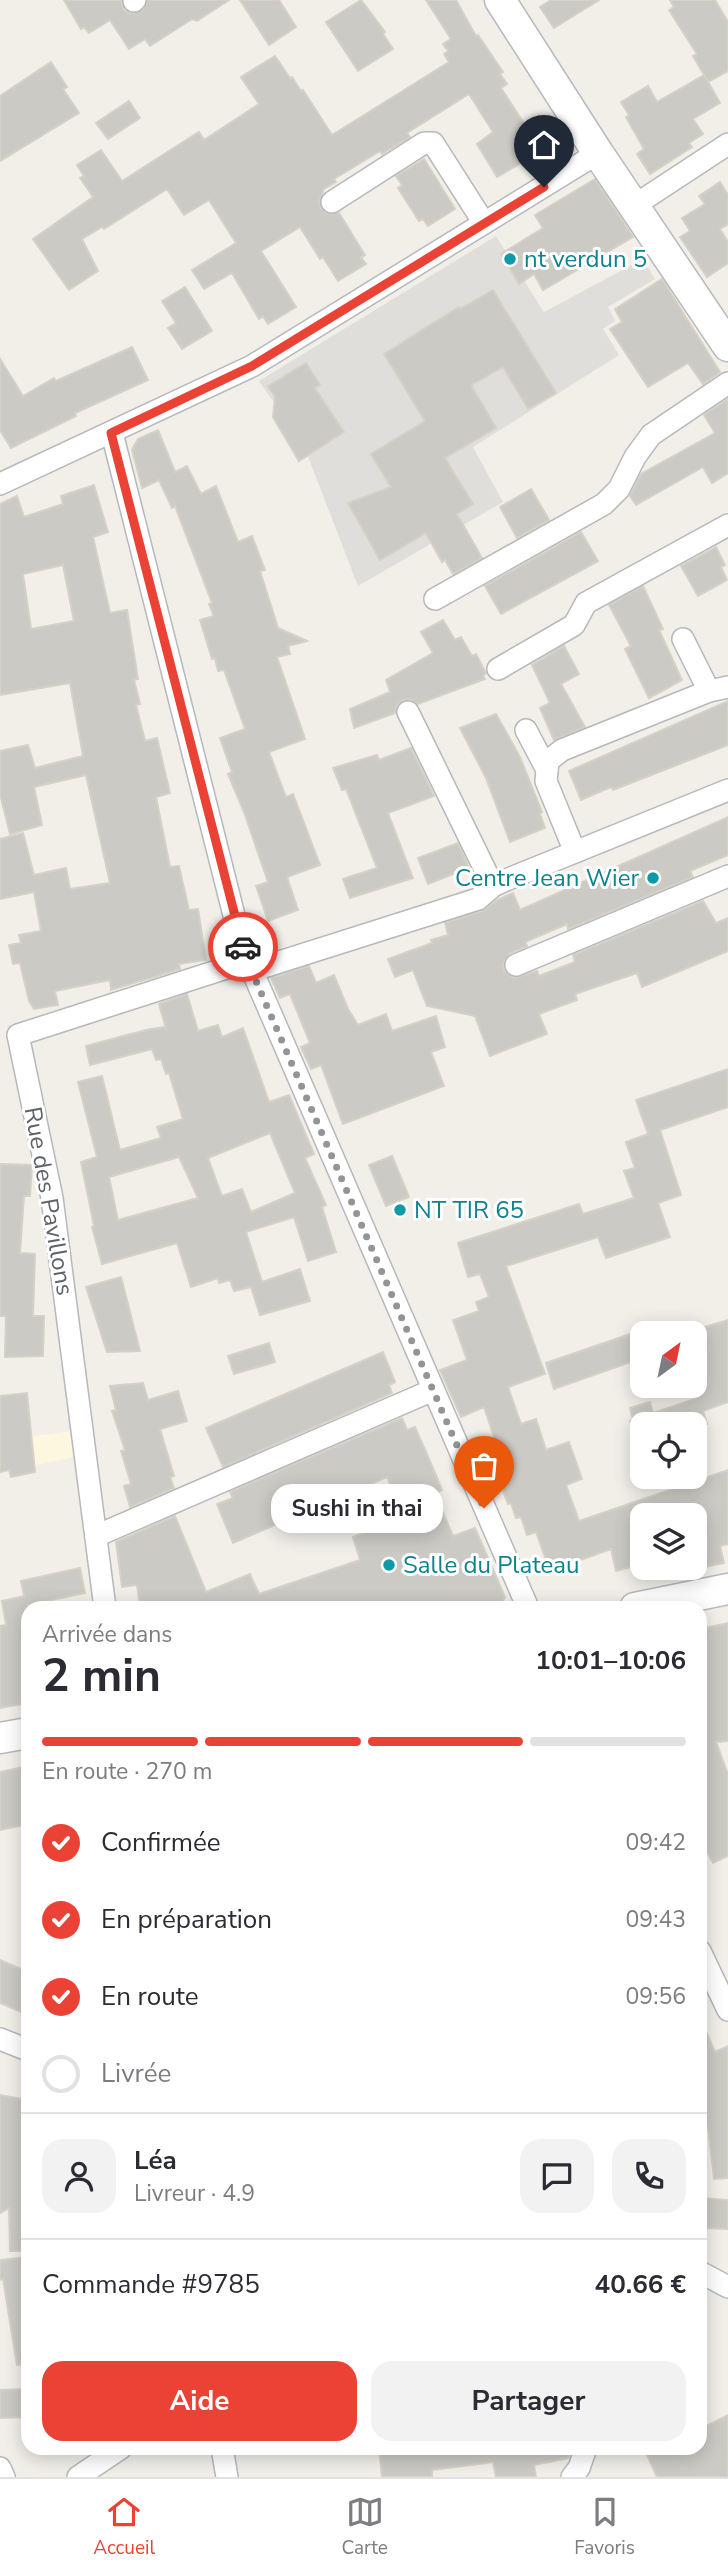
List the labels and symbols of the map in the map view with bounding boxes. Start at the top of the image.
pin [514,115,574,187]
place label: nt verdun 5 [524,243,647,275]
marker: nt verdun 5 [502,251,518,267]
place label: Centre Jean Wier [455,862,639,894]
marker: Centre Jean Wier [645,870,661,886]
courier [208,912,278,982]
street label: Rue des Pavillons [17,1104,81,1298]
place label: NT TIR 65 [414,1194,524,1226]
marker: NT TIR 65 [392,1202,408,1218]
north arrow [630,1321,707,1398]
pin [454,1436,514,1508]
callout: Sushi in thai [270,1484,442,1532]
place label: Salle du Plateau [403,1549,579,1581]
marker: Salle du Plateau [381,1557,397,1573]

